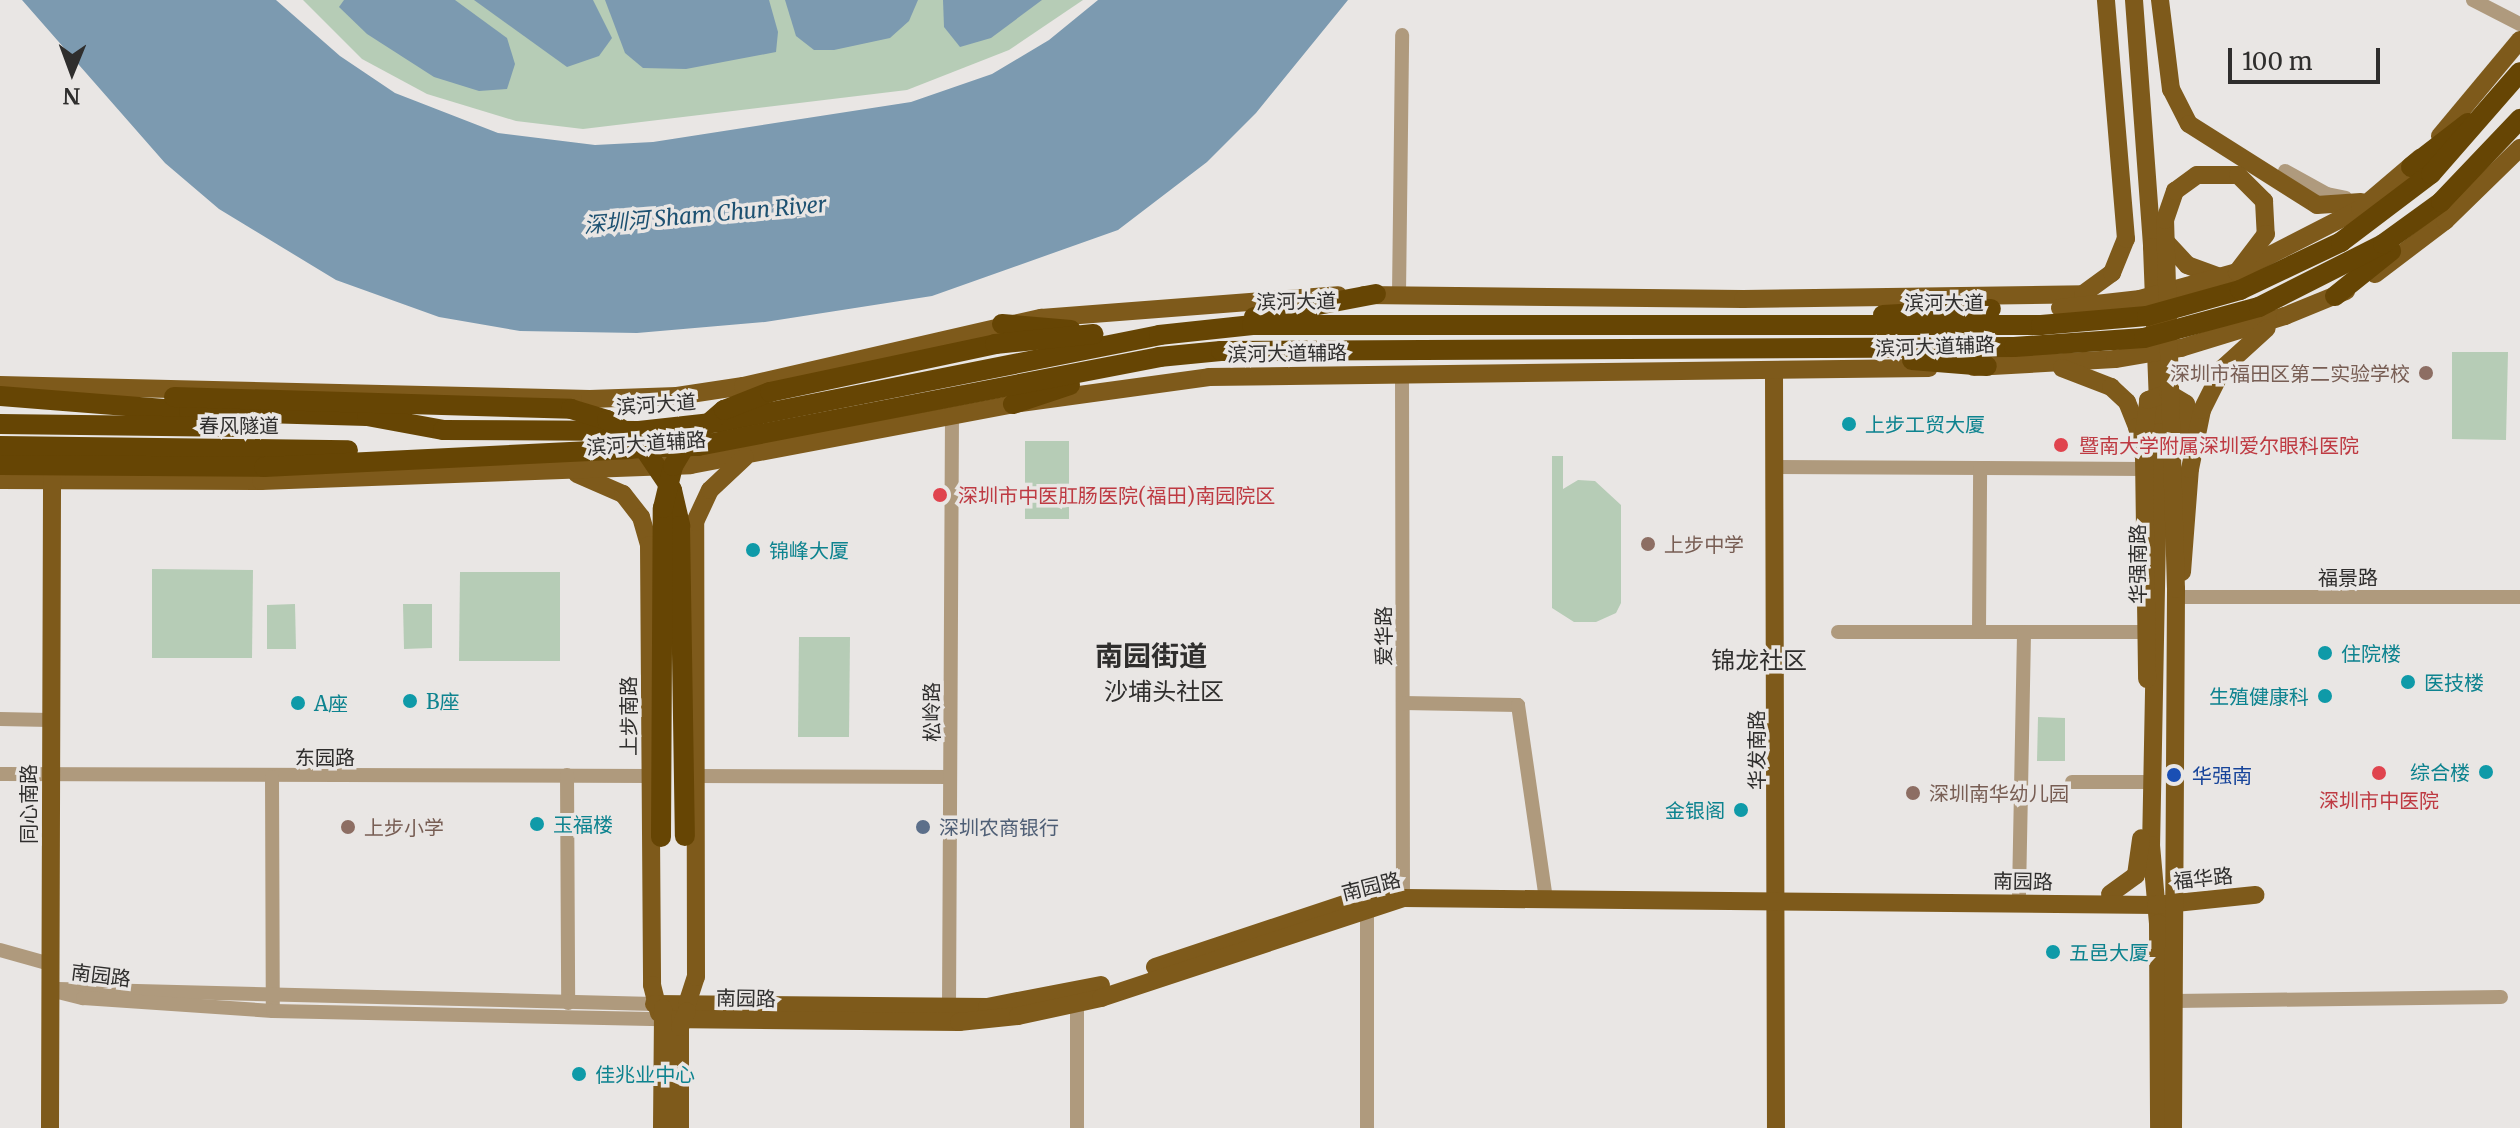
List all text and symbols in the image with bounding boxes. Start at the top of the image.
north arrow [32,32,112,112]
scale bar [2232,32,2384,82]
text: 100 m [2242,46,2312,77]
text: N [63,82,81,110]
water label: 深圳河 Sham Chun River [582,191,828,239]
street label: 滨河大道 [1256,288,1336,314]
street label: 滨河大道 [1904,290,1984,314]
street label: 滨河大道辅路 [1875,332,1995,360]
street label: 滨河大道辅路 [1227,340,1347,366]
place label: 深圳市福田区第二实验学校 [2170,361,2410,385]
marker: 深圳市福田区第二实验学校 [2417,364,2435,382]
street label: 滨河大道 [615,389,697,419]
place label: 上步工贸大厦 [1865,412,1985,436]
street label: 春风隧道 [199,413,279,437]
marker: 上步工贸大厦 [1840,415,1858,433]
street label: 滨河大道辅路 [585,427,707,459]
place label: 暨南大学附属深圳爱尔眼科医院 [2079,433,2359,457]
marker: 暨南大学附属深圳爱尔眼科医院 [2050,434,2072,456]
place label: 深圳市中医肛肠医院(福田)南园院区 [958,483,1275,507]
marker: 深圳市中医肛肠医院(福田)南园院区 [929,484,951,506]
street label: 华强南路 [2125,524,2149,604]
place label: 上步中学 [1664,532,1744,556]
marker: 上步中学 [1639,535,1657,553]
place label: 锦峰大厦 [769,538,849,562]
marker: 锦峰大厦 [744,541,762,559]
street label: 福景路 [2318,565,2378,589]
street label: 爱华路 [1371,606,1395,666]
district label: 南园街道 [1095,639,1207,673]
place label: 住院楼 [2341,641,2401,665]
marker: 住院楼 [2316,644,2334,662]
district label: 锦龙社区 [1711,647,1807,675]
place label: 医技楼 [2424,670,2484,694]
marker: 医技楼 [2399,673,2417,691]
street label: 上步南路 [616,676,640,756]
district label: 沙埔头社区 [1104,678,1224,706]
street label: 松岭路 [919,682,943,742]
place label: 生殖健康科 [2209,684,2309,708]
marker: 生殖健康科 [2316,687,2334,705]
place label: B座 [426,689,459,713]
place label: A座 [314,691,348,715]
marker: B座 [401,692,419,710]
marker: A座 [289,694,307,712]
street label: 华发南路 [1744,710,1768,790]
street label: 东园路 [295,745,355,769]
place label: 综合楼 [2410,760,2470,784]
marker: 深圳市中医院 [2368,762,2390,784]
place label: 华强南 [2192,763,2252,787]
marker: 综合楼 [2477,763,2495,781]
street label: 同心南路 [16,764,40,844]
marker: 华强南 [2163,764,2185,786]
place label: 深圳南华幼儿园 [1929,781,2069,805]
marker: 深圳南华幼儿园 [1904,784,1922,802]
place label: 深圳市中医院 [2319,788,2439,812]
place label: 金银阁 [1665,798,1725,822]
marker: 金银阁 [1732,801,1750,819]
place label: 玉福楼 [553,812,613,836]
place label: 上步小学 [364,815,444,839]
marker: 玉福楼 [528,815,546,833]
place label: 深圳农商银行 [939,815,1059,839]
marker: 上步小学 [339,818,357,836]
marker: 深圳农商银行 [914,818,932,836]
street label: 福华路 [2172,863,2234,893]
street label: 南园路 [1339,867,1403,905]
street label: 南园路 [1993,868,2053,894]
place label: 五邑大厦 [2069,940,2149,964]
marker: 五邑大厦 [2044,943,2062,961]
street label: 南园路 [70,959,132,991]
street label: 南园路 [716,985,776,1011]
place label: 佳兆业中心 [595,1062,695,1086]
marker: 佳兆业中心 [570,1065,588,1083]

